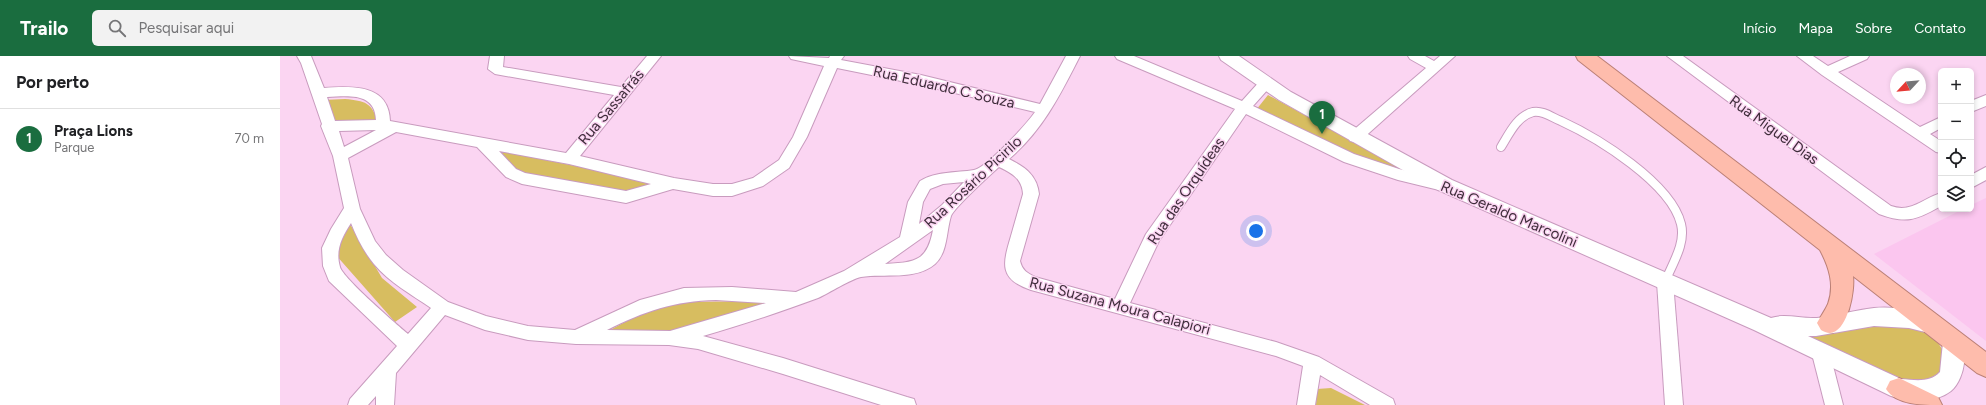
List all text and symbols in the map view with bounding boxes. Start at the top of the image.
search box [92,10,372,46]
text: Trailo [20,17,68,40]
icon: search [106,17,128,39]
text: Pesquisar aqui [138,19,234,37]
text: Início [1743,20,1776,37]
text: Mapa [1798,20,1833,37]
text: Sobre [1855,20,1892,37]
text: Contato [1914,20,1966,37]
street label: Rua Eduardo C Souza [871,62,1017,112]
street label: Rua Sassafrás [574,66,648,148]
north arrow [1890,68,1926,104]
map controls [1938,68,1974,212]
button: + [1938,68,1974,104]
text: Por perto [16,72,89,92]
street label: Rua Miguel Dias [1726,92,1822,168]
pin: 1 [1309,101,1335,134]
button: − [1938,104,1974,140]
text: Praça Lions [54,122,133,140]
text: 1 [26,131,32,146]
text: 70 m [234,131,264,146]
street label: Rua Rosário Picirilo [920,132,1026,232]
street label: Rua das Orquídeas [1144,134,1228,248]
text: Parque [54,140,94,155]
button: locate [1938,140,1974,176]
button: layers [1938,176,1974,212]
street label: Rua Geraldo Marcolini [1438,177,1580,251]
your location [1246,221,1266,241]
street label: Rua Suzana Moura Calapiori [1028,273,1212,339]

